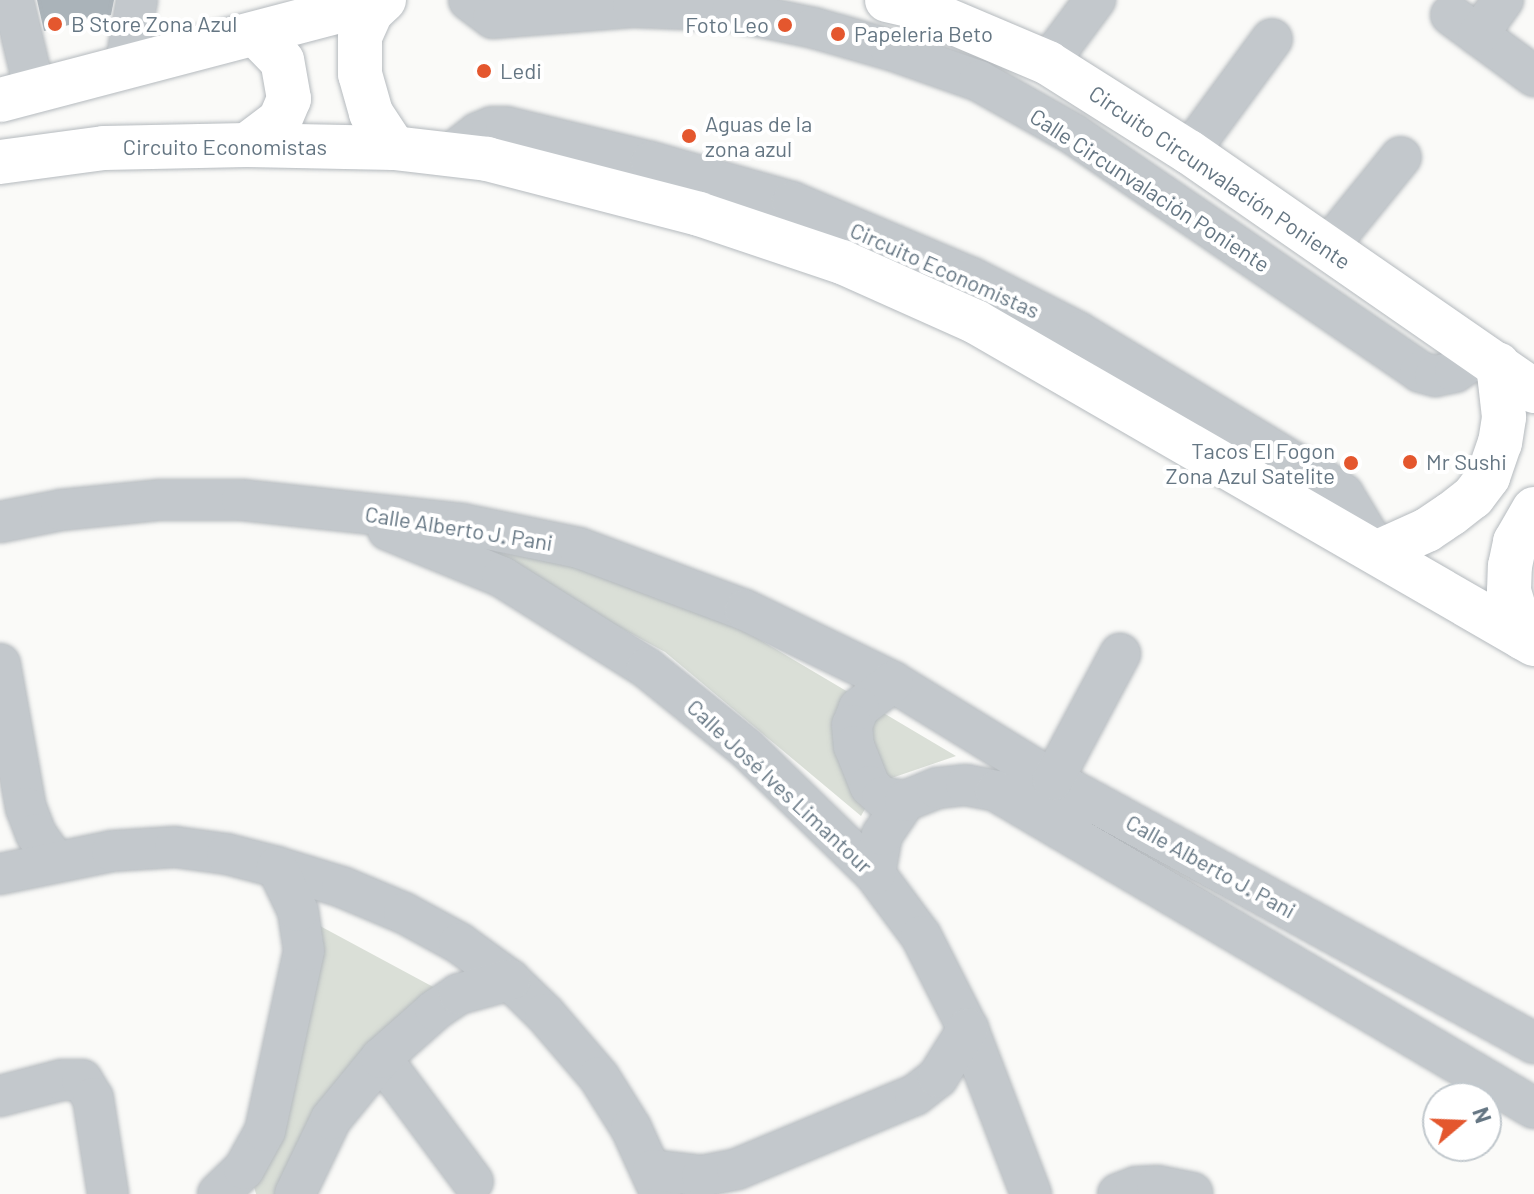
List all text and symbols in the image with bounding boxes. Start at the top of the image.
place label: B Store Zona Azul [71,11,237,37]
place label: Foto Leo [685,12,769,38]
marker: B Store Zona Azul [46,15,64,33]
marker: Foto Leo [776,16,794,34]
place label: Papeleria Beto [854,21,993,47]
marker: Papeleria Beto [829,25,847,43]
place label: Ledi [500,58,542,84]
marker: Ledi [475,62,493,80]
street label: Circuito Circunvalación Poniente [1084,80,1356,274]
street label: Calle Circunvalación Poniente [1025,103,1275,277]
place label: Aguas de la zona azul [705,110,812,162]
marker: Aguas de la zona azul [680,127,698,145]
street label: Circuito Economistas [123,134,327,160]
street label: Circuito Economistas [846,216,1044,324]
place label: Tacos El Fogon Zona Azul Satelite [1166,437,1335,488]
place label: Mr Sushi [1426,449,1507,475]
marker: Mr Sushi [1401,453,1419,471]
marker: Tacos El Fogon Zona Azul Satelite [1342,454,1360,472]
street label: Calle Alberto J. Pani [363,500,555,556]
street label: Calle José Ives Limantour [682,693,878,879]
street label: Calle Alberto J. Pani [1122,808,1300,924]
north arrow [1422,1082,1502,1162]
text: N [1468,1104,1497,1126]

